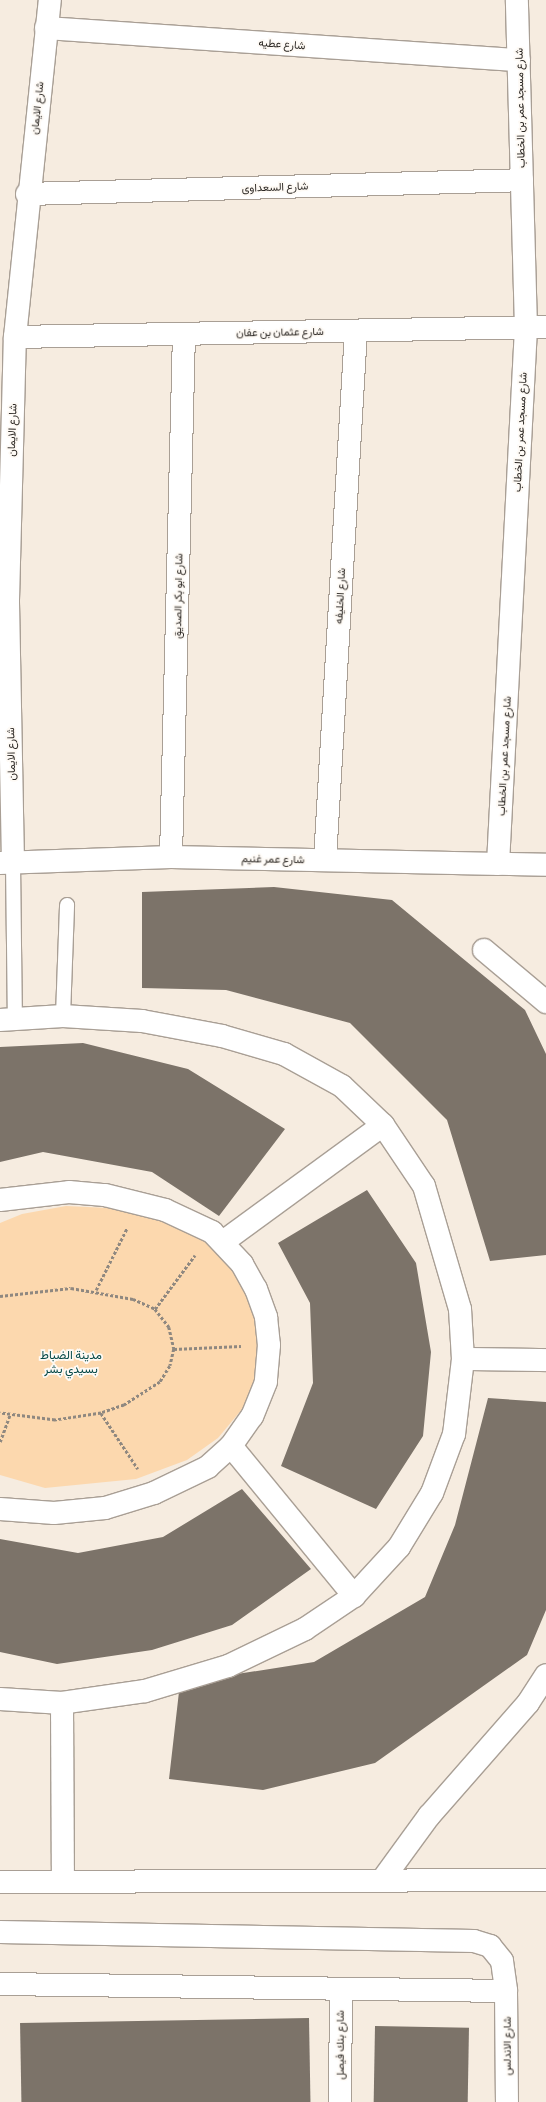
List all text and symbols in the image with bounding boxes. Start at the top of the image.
street label: شارع عطيه [258,36,306,52]
street label: شارع مسجد عمر بن الخطاب [512,48,528,168]
street label: شارع الايمان [28,81,46,135]
street label: شارع السعداوى [241,179,309,195]
street label: شارع عثمان بن عفان [236,325,324,339]
street label: شارع مسجد عمر بن الخطاب [510,372,530,492]
street label: شارع الايمان [4,403,20,457]
street label: شارع ابو بكر الصديق [171,553,185,639]
street label: شارع الخليفه [332,568,348,624]
street label: شارع مسجد عمر بن الخطاب [494,696,514,816]
street label: شارع الايمان [4,727,18,781]
street label: شارع عمر غنيم [241,852,305,866]
district label: مدينة الضباط بسيدي بشر [40,1348,102,1376]
street label: شارع بنك فيصل [333,2010,347,2080]
street label: شارع الاندلس [500,2017,514,2075]

